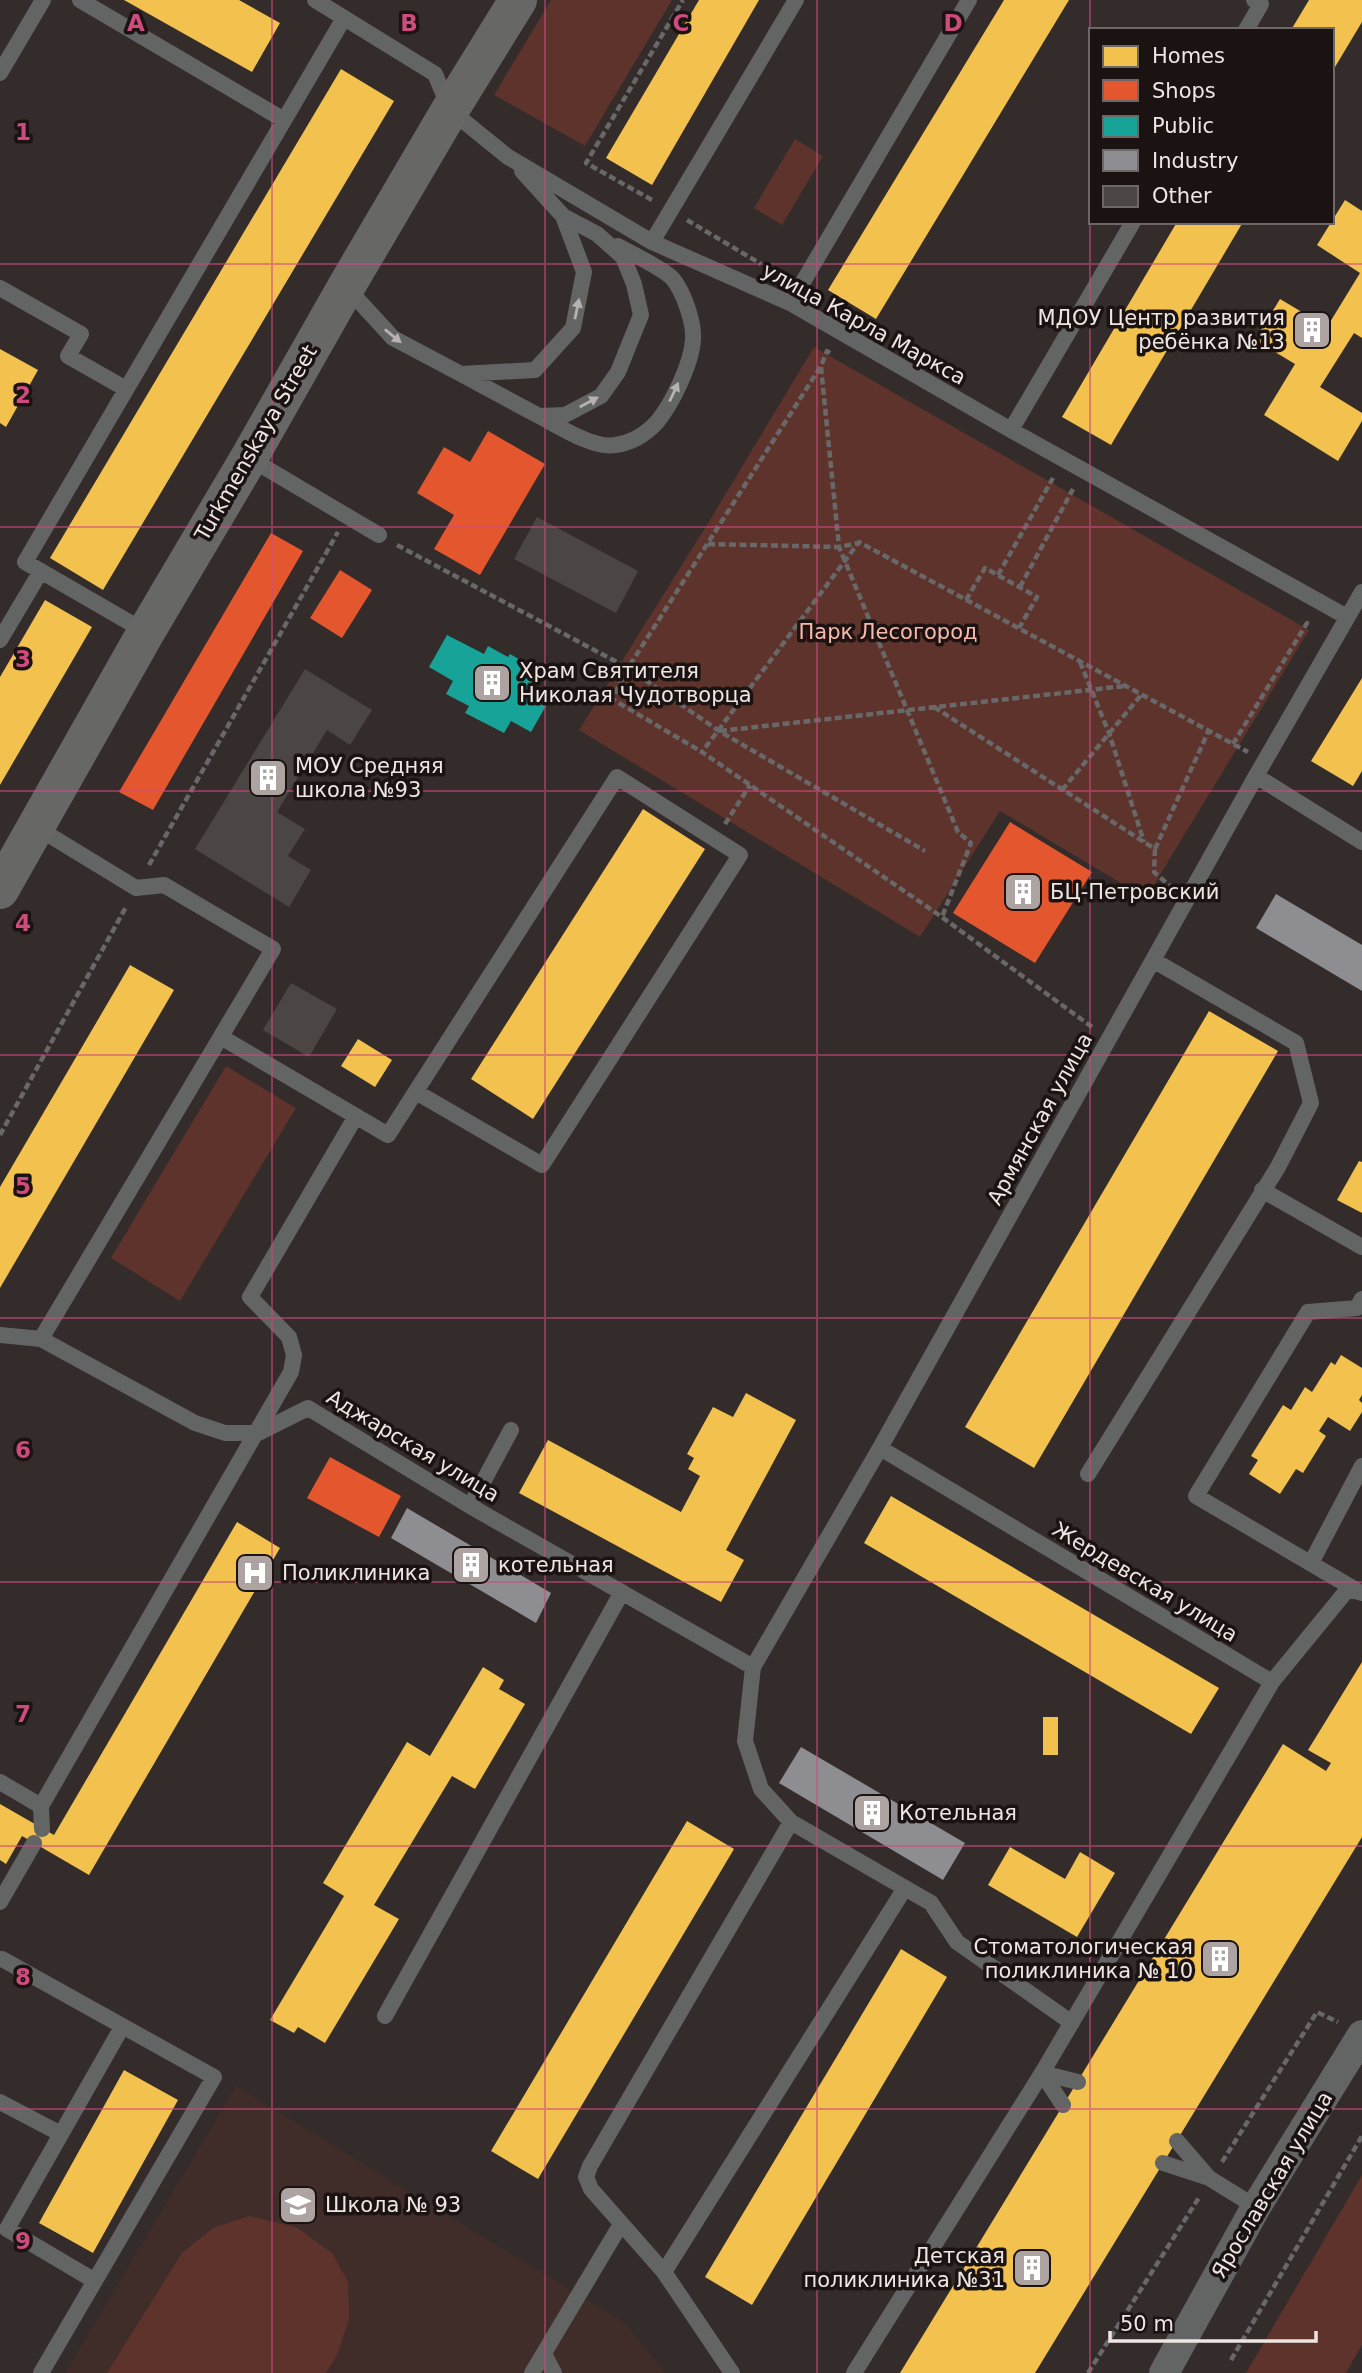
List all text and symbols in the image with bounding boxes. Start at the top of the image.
text: A [127,10,145,36]
text: B [400,10,418,36]
text: C [673,10,689,36]
text: D [943,10,963,36]
legend [1089,28,1334,224]
text: Homes [1152,44,1225,68]
text: Shops [1152,79,1216,103]
text: Public [1152,114,1214,138]
text: 1 [15,119,31,145]
text: Industry [1152,149,1238,173]
text: Other [1152,184,1212,208]
street label: улица Карла Маркса [758,258,970,390]
one-way arrow [571,298,582,320]
place label: МДОУ Центр развития ребёнка №13 [1037,306,1285,354]
building icon: МДОУ Центр развития ребёнка №13 [1291,309,1333,351]
one-way arrow [384,328,402,343]
street label: Turkmenskaya Street [190,341,322,546]
text: 2 [15,382,31,408]
one-way arrow [669,382,680,402]
one-way arrow [579,396,599,408]
park label: Парк Лесогород [798,620,978,644]
text: 3 [15,646,31,672]
place label: Храм Святителя Николая Чудотворца [519,659,752,707]
building icon: Храм Святителя Николая Чудотворца [471,662,513,704]
place label: МОУ Средняя школа №93 [295,754,444,802]
building icon: МОУ Средняя школа №93 [247,757,289,799]
building icon: БЦ-Петровский [1002,871,1044,913]
place label: БЦ-Петровский [1050,880,1219,904]
text: 4 [15,910,31,936]
street label: Армянская улица [983,1029,1097,1209]
text: 5 [15,1173,31,1199]
street label: Аджарская улица [322,1385,504,1507]
text: 6 [15,1437,31,1463]
street label: Жердевская улица [1048,1517,1242,1647]
building icon: котельная [450,1544,492,1586]
hospital icon: Поликлиника [234,1552,276,1594]
place label: котельная [498,1553,614,1577]
place label: Поликлиника [282,1561,430,1585]
text: 7 [15,1701,31,1727]
building icon: Котельная [851,1792,893,1834]
place label: Котельная [899,1801,1017,1825]
place label: Стоматологическая поликлиника № 10 [973,1935,1193,1983]
building icon: Стоматологическая поликлиника № 10 [1199,1938,1241,1980]
text: 8 [15,1964,31,1990]
street label: Ярославская улица [1207,2087,1337,2283]
school or university icon: Школа № 93 [277,2184,319,2226]
place label: Школа № 93 [325,2193,461,2217]
text: 9 [15,2228,31,2254]
place label: Детская поликлиника №31 [803,2244,1005,2292]
building icon: Детская поликлиника №31 [1011,2247,1053,2289]
scale bar [1110,2300,1316,2344]
text: 50 m [1120,2312,1174,2336]

